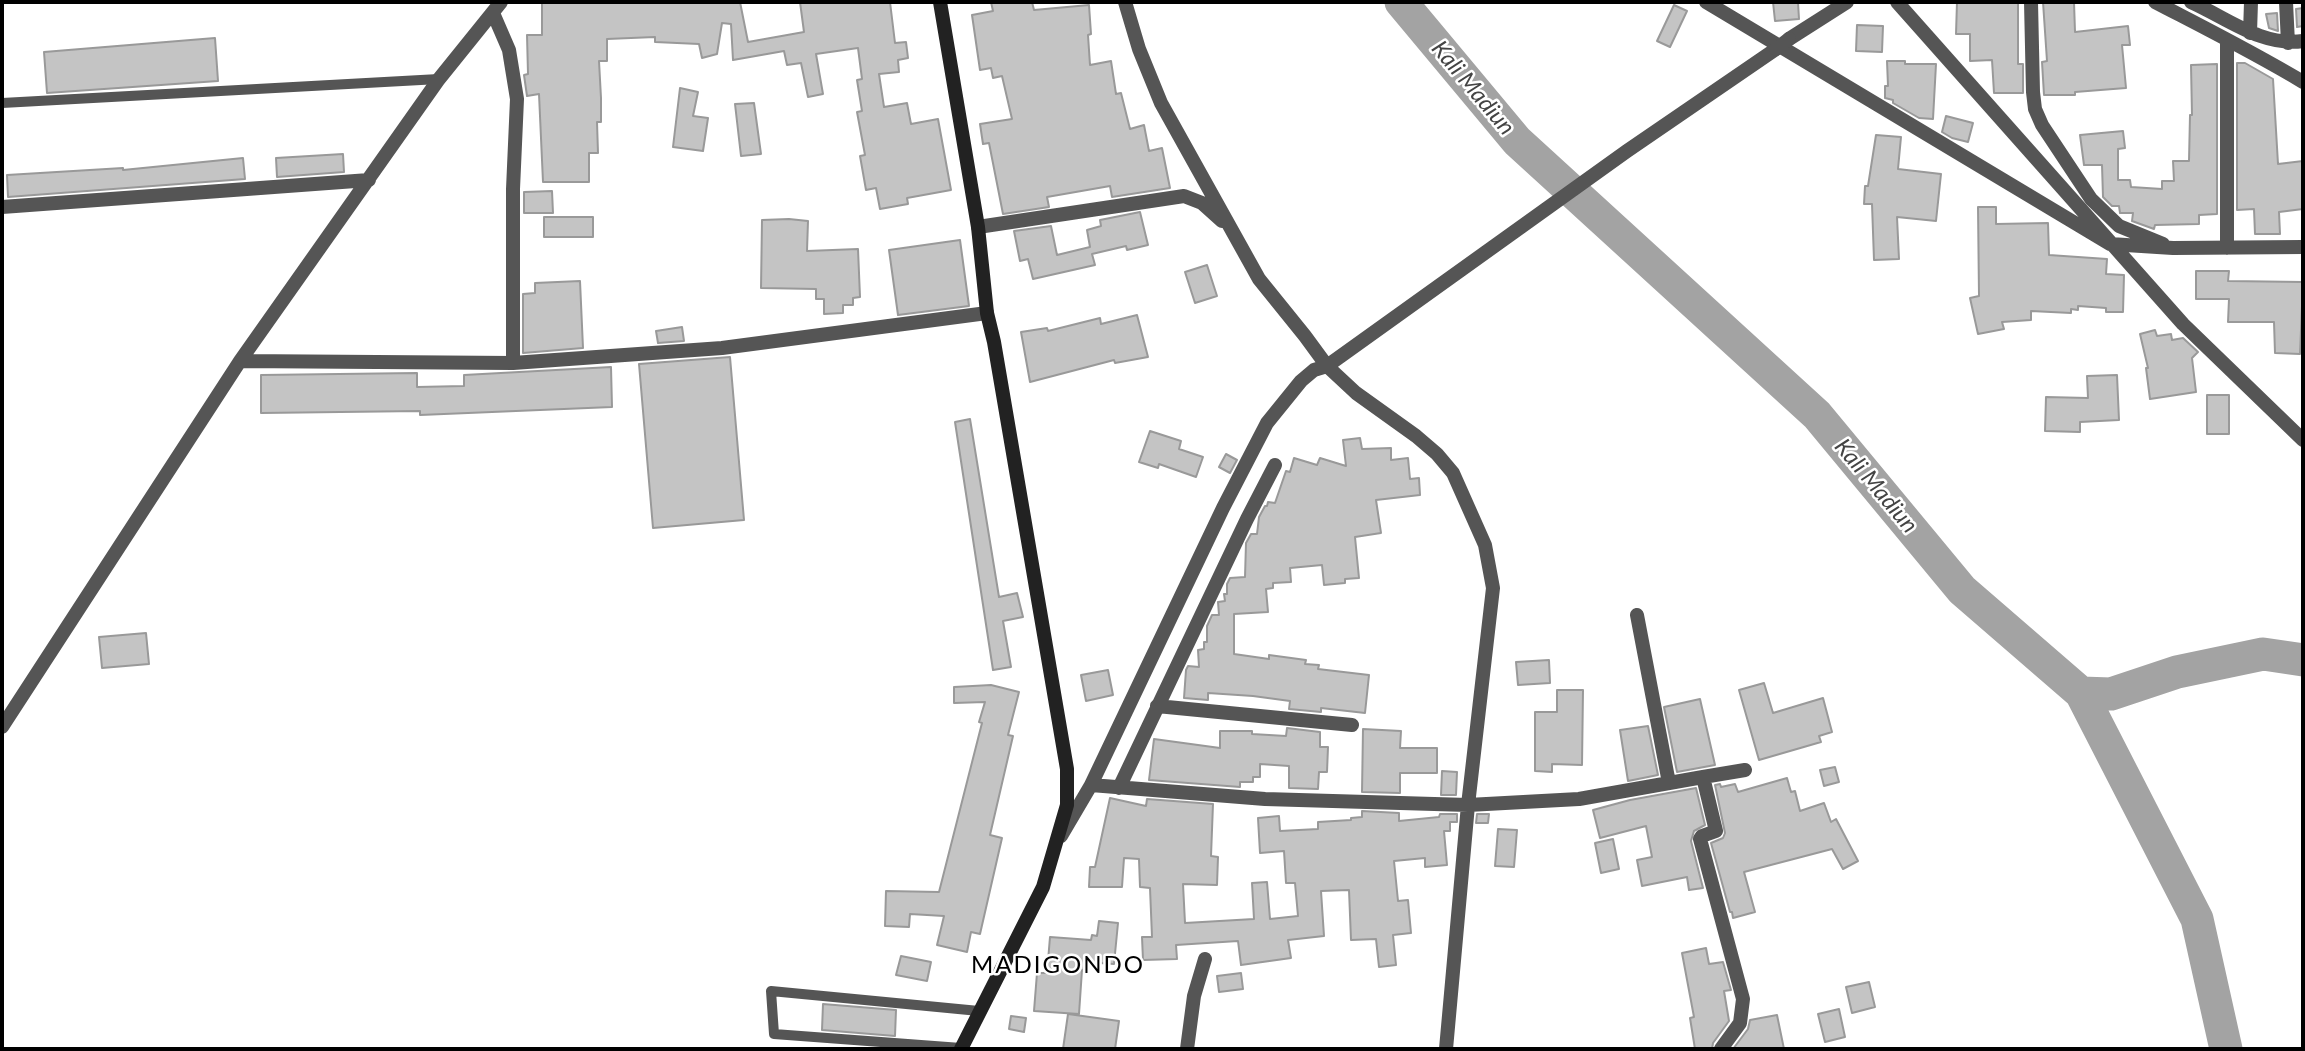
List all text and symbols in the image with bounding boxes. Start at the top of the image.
water label: Kali Madiun [1426,35,1520,141]
water label: Kali Madiun [1829,433,1923,539]
district label: MADIGONDO [972,951,1144,979]

